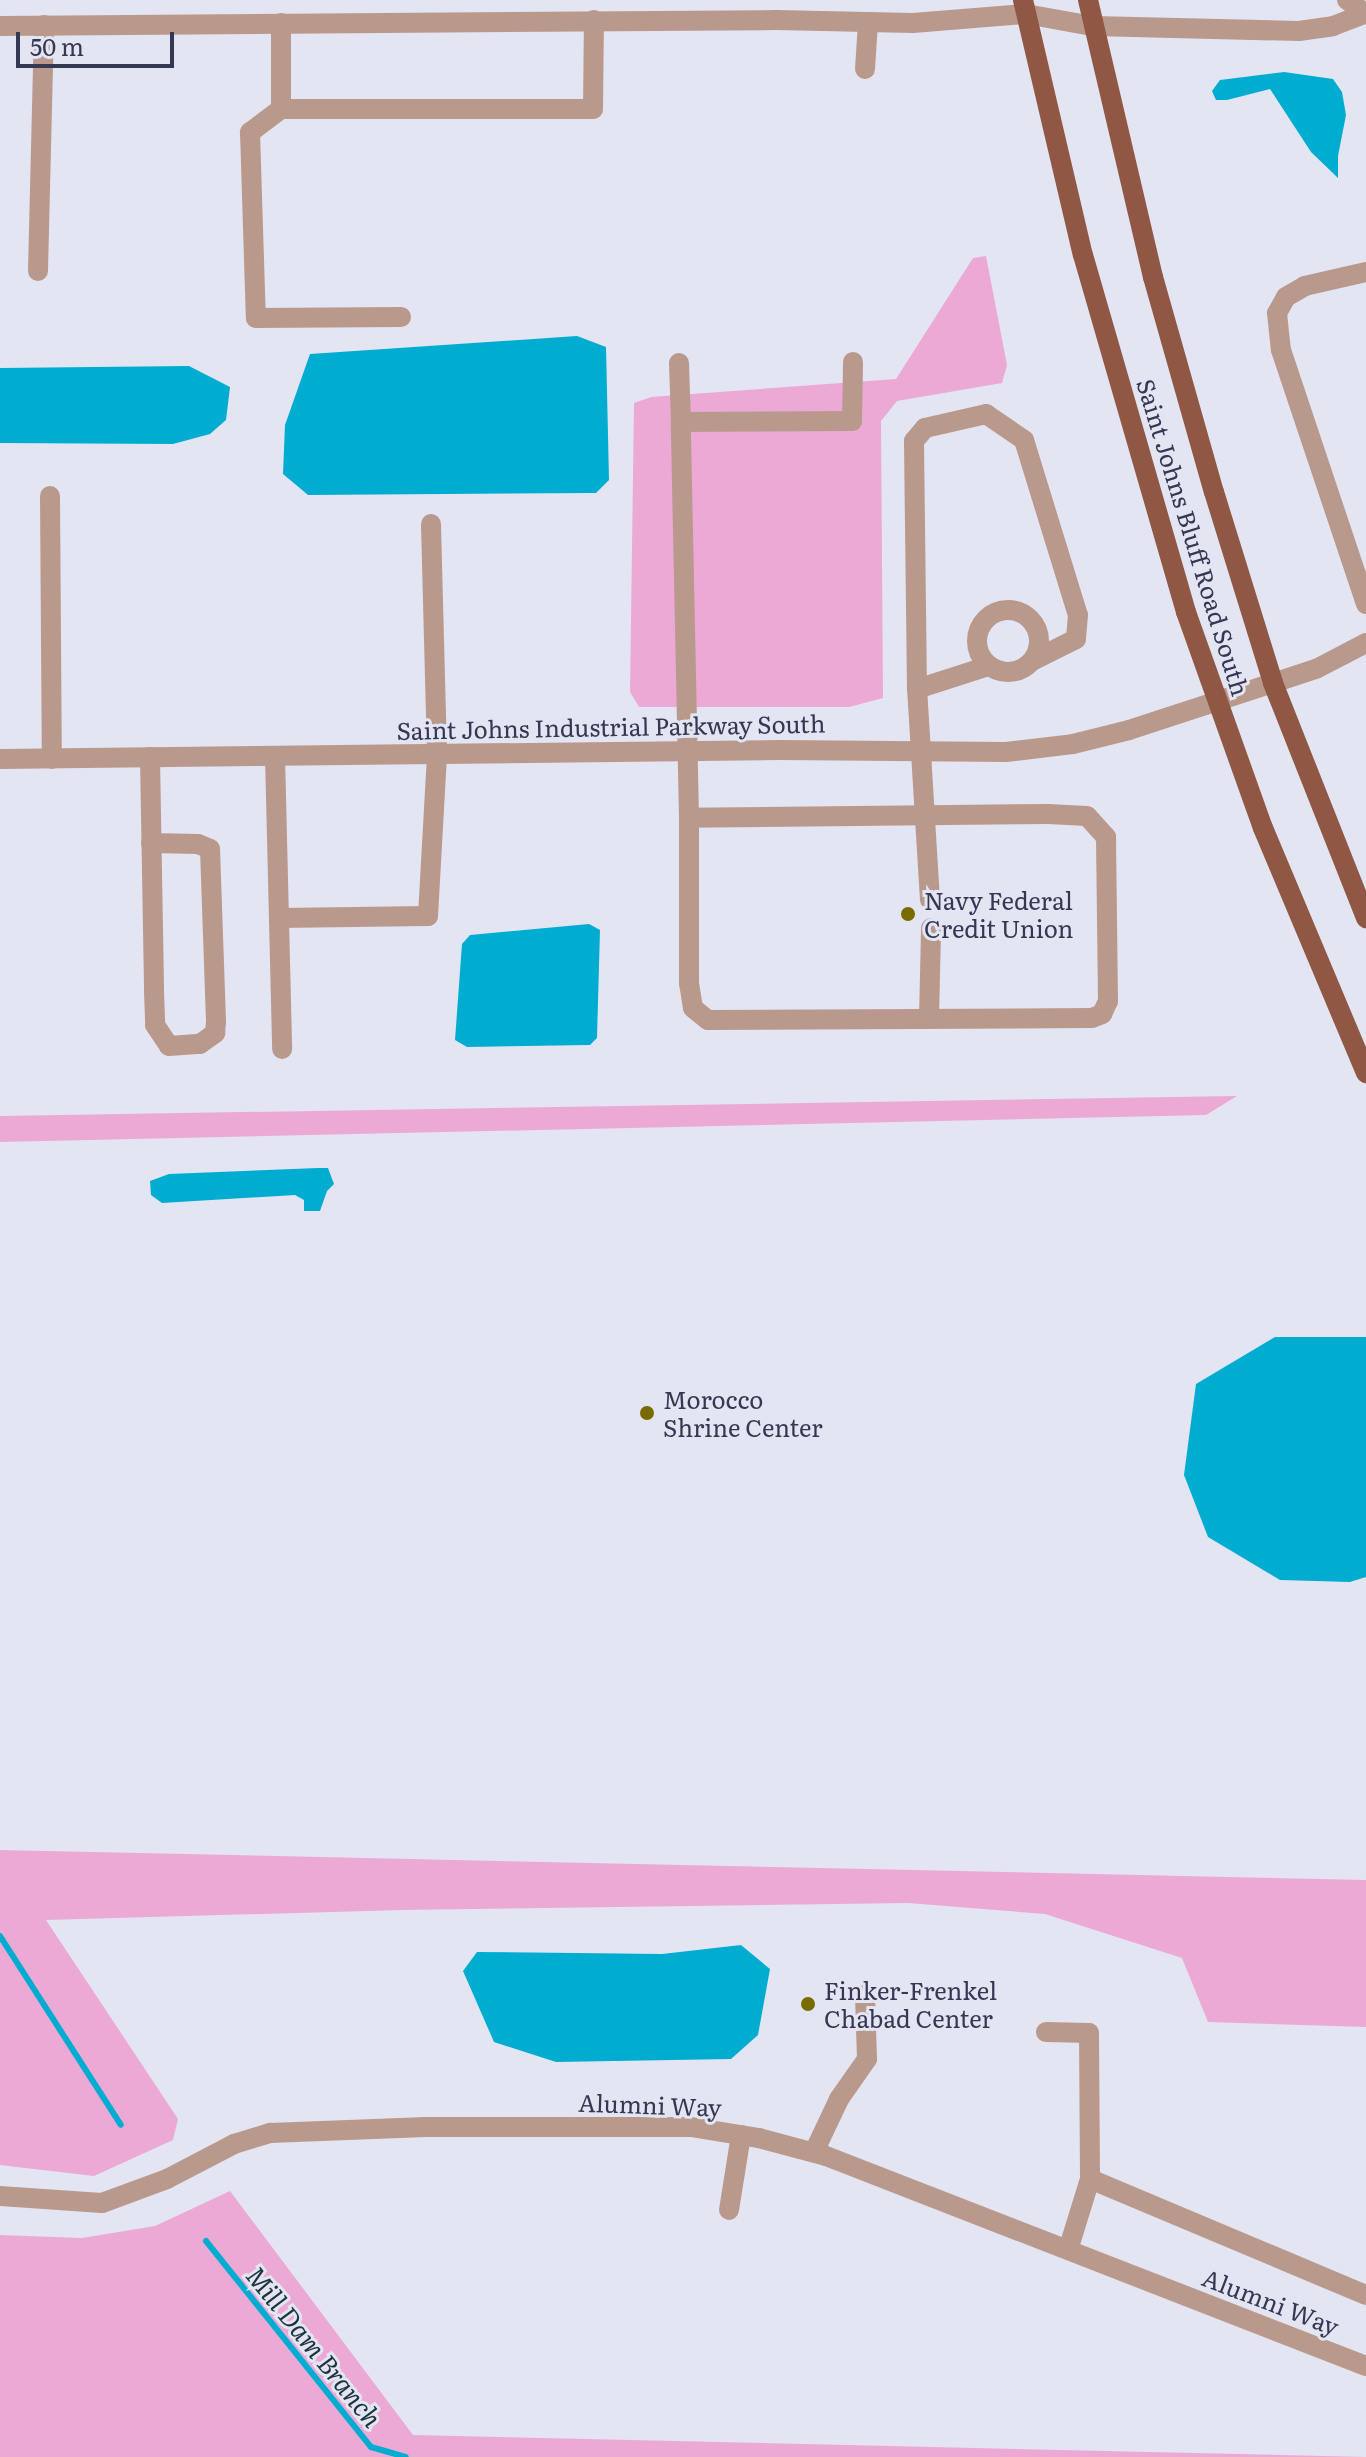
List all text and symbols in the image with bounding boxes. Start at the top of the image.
scale bar [20,16,178,66]
text: 50 m [30,28,84,63]
street label: Saint Johns Bluff Road South [1132,375,1256,699]
street label: Saint Johns Industrial Parkway South [396,708,826,744]
place label: Navy Federal Credit Union [924,886,1073,942]
marker: Navy Federal Credit Union [899,905,917,923]
place label: Morocco Shrine Center [663,1385,823,1441]
marker: Morocco Shrine Center [638,1404,656,1422]
place label: Finker-Frenkel Chabad Center [824,1976,997,2032]
marker: Finker-Frenkel Chabad Center [799,1995,817,2013]
street label: Alumni Way [578,2087,722,2121]
water label: Mill Dam Branch [241,2260,389,2432]
street label: Alumni Way [1199,2262,1343,2340]

